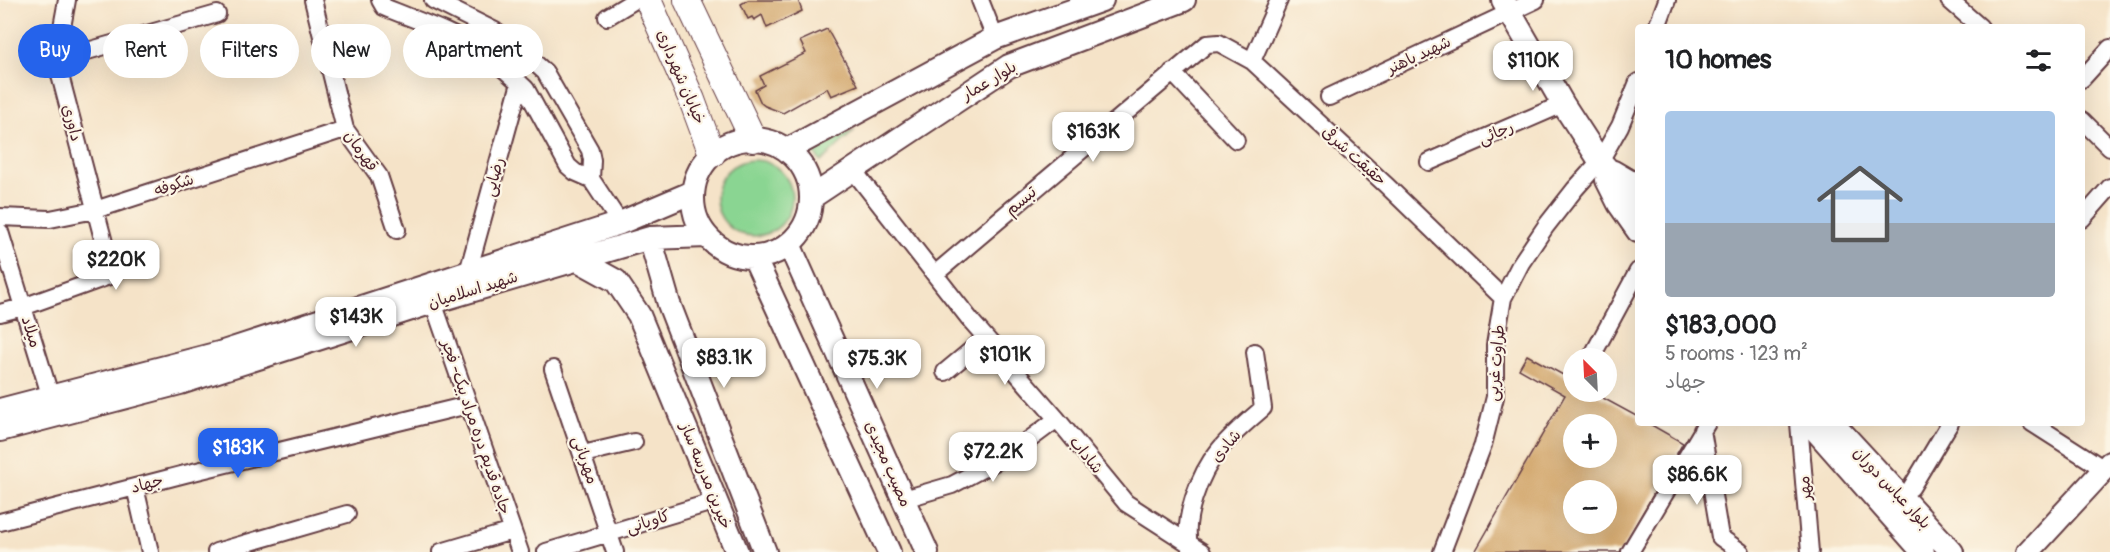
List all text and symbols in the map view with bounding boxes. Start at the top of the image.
chip: Buy [18,24,91,78]
chip: Rent [103,24,188,78]
chip: Filters [200,24,299,78]
chip: New [311,24,391,78]
chip: Apartment [403,24,543,78]
street label: خیابان شهرداری [652,27,710,127]
street label: شهید باهنر [1382,32,1454,79]
pin: $110K [1491,41,1575,92]
text: 10 homes [1665,44,1771,76]
icon: filters [2022,44,2055,77]
text: $110K [1507,48,1559,73]
street label: بلوار عمار [957,57,1020,106]
street label: داوری [58,102,86,144]
pin: $163K [1051,112,1135,163]
street label: رجائی [1475,117,1517,149]
text: $163K [1066,119,1120,144]
street label: حقیقت شرفی [1318,122,1390,190]
street label: قهرمان [340,127,382,175]
icon: home [1806,150,1914,258]
street label: رضایی [479,155,509,199]
street label: شکوفه [152,169,196,201]
street label: تبسم [1001,182,1042,221]
pin: $220K [74,240,158,291]
text: $220K [87,247,145,272]
street label: شهید اسلامیان [426,267,520,313]
pin: $143K [314,297,398,348]
text: $143K [329,304,383,329]
text: $183,000 [1665,309,1777,341]
street label: میلاد [17,314,45,350]
street label: طراوت غربی [1483,324,1509,402]
street label: جاده قدیم دره مراد بیک- فجر [434,335,515,518]
pin: $101K [963,335,1047,386]
pin: $83.1K [675,338,773,389]
pin: $75.3K [828,339,926,390]
text: 5 rooms · 123 m² [1665,341,1808,366]
text: $101K [979,342,1031,367]
text: $83.1K [696,345,752,370]
text: $75.3K [847,346,907,371]
north arrow [1563,348,1617,402]
map controls [1563,348,1617,534]
text: جهاد [1665,369,1706,394]
button: + [1563,414,1617,468]
street label: خیرین مدرسه ساز [675,418,736,532]
street label: مصیب مجیدی [860,418,916,510]
street label: شادی [1207,426,1245,466]
pin: $183K [196,428,280,479]
pin: $72.2K [944,432,1042,483]
street label: شاداب [1065,432,1107,478]
street label: مهربانی [567,433,603,487]
text: $183K [212,435,264,460]
text: $72.2K [963,439,1023,464]
street label: بلوار عباس دوران [1849,443,1935,533]
pin: $86.6K [1648,455,1746,506]
text: $86.6K [1667,462,1727,487]
street label: جهاد [129,470,165,498]
street label: مهر [1794,475,1816,503]
button: − [1563,480,1617,534]
street label: کاویانی [624,506,672,538]

